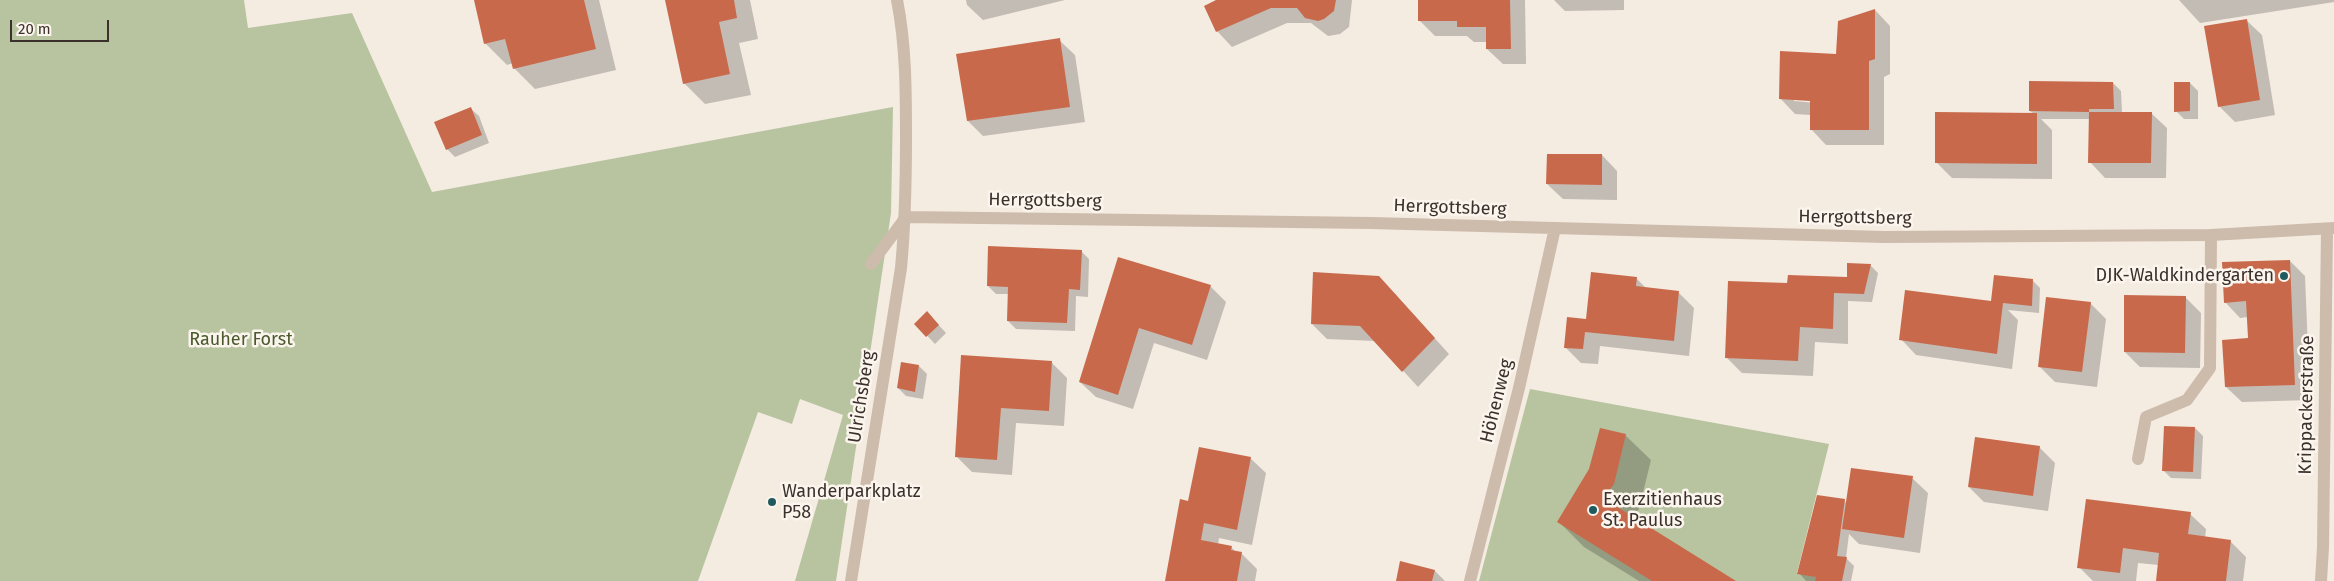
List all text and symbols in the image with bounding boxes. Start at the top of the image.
scale bar [12,10,111,42]
text: 20 m [18,20,51,38]
street label: Herrgottsberg [988,189,1102,213]
street label: Herrgottsberg [1393,195,1507,221]
street label: Herrgottsberg [1798,206,1912,230]
place label: DJK-Waldkindergarten [2096,265,2274,287]
marker: DJK-Waldkindergarten [2278,270,2290,282]
park label: Rauher Forst [189,329,293,351]
street label: Krippackerstraße [2295,335,2319,475]
street label: Ulrichsberg [844,349,880,445]
street label: Höhenweg [1476,357,1518,445]
place label: Wanderparkplatz P58 [782,481,921,524]
place label: Exerzitienhaus St. Paulus [1603,489,1722,532]
marker: Wanderparkplatz P58 [766,496,778,508]
marker: Exerzitienhaus St. Paulus [1587,504,1599,516]

